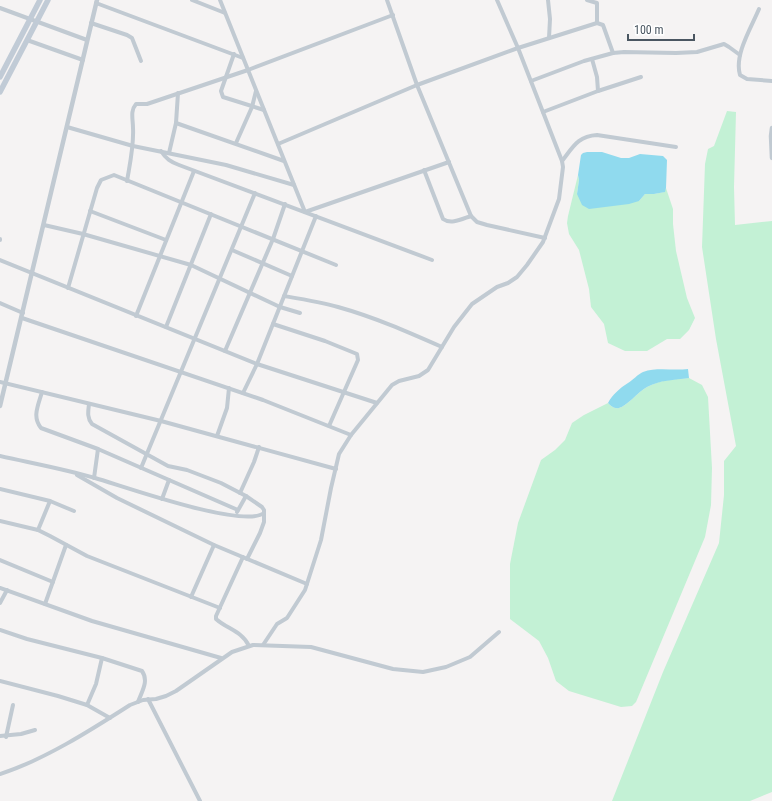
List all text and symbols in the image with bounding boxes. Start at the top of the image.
scale bar [628,16,694,42]
text: 100 m [634,23,664,37]

